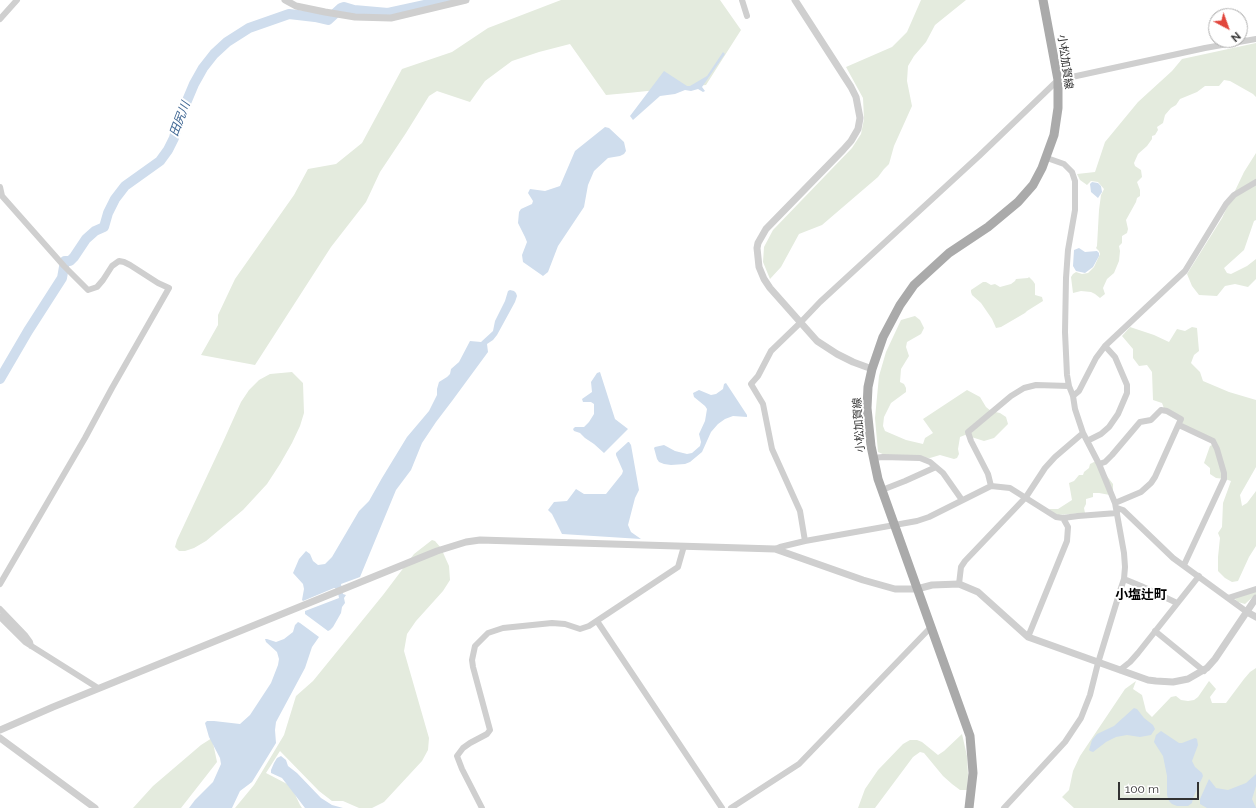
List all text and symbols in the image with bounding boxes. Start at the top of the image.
north arrow [1208,8,1248,48]
text: N [1228,29,1243,44]
street label: 小松加賀線 [1055,34,1075,90]
water label: 田尻川 [167,100,193,138]
street label: 小松加賀線 [850,397,868,453]
district label: 小塩辻町 [1115,587,1167,603]
scale bar [1120,774,1201,800]
text: 100 m [1125,782,1159,796]

